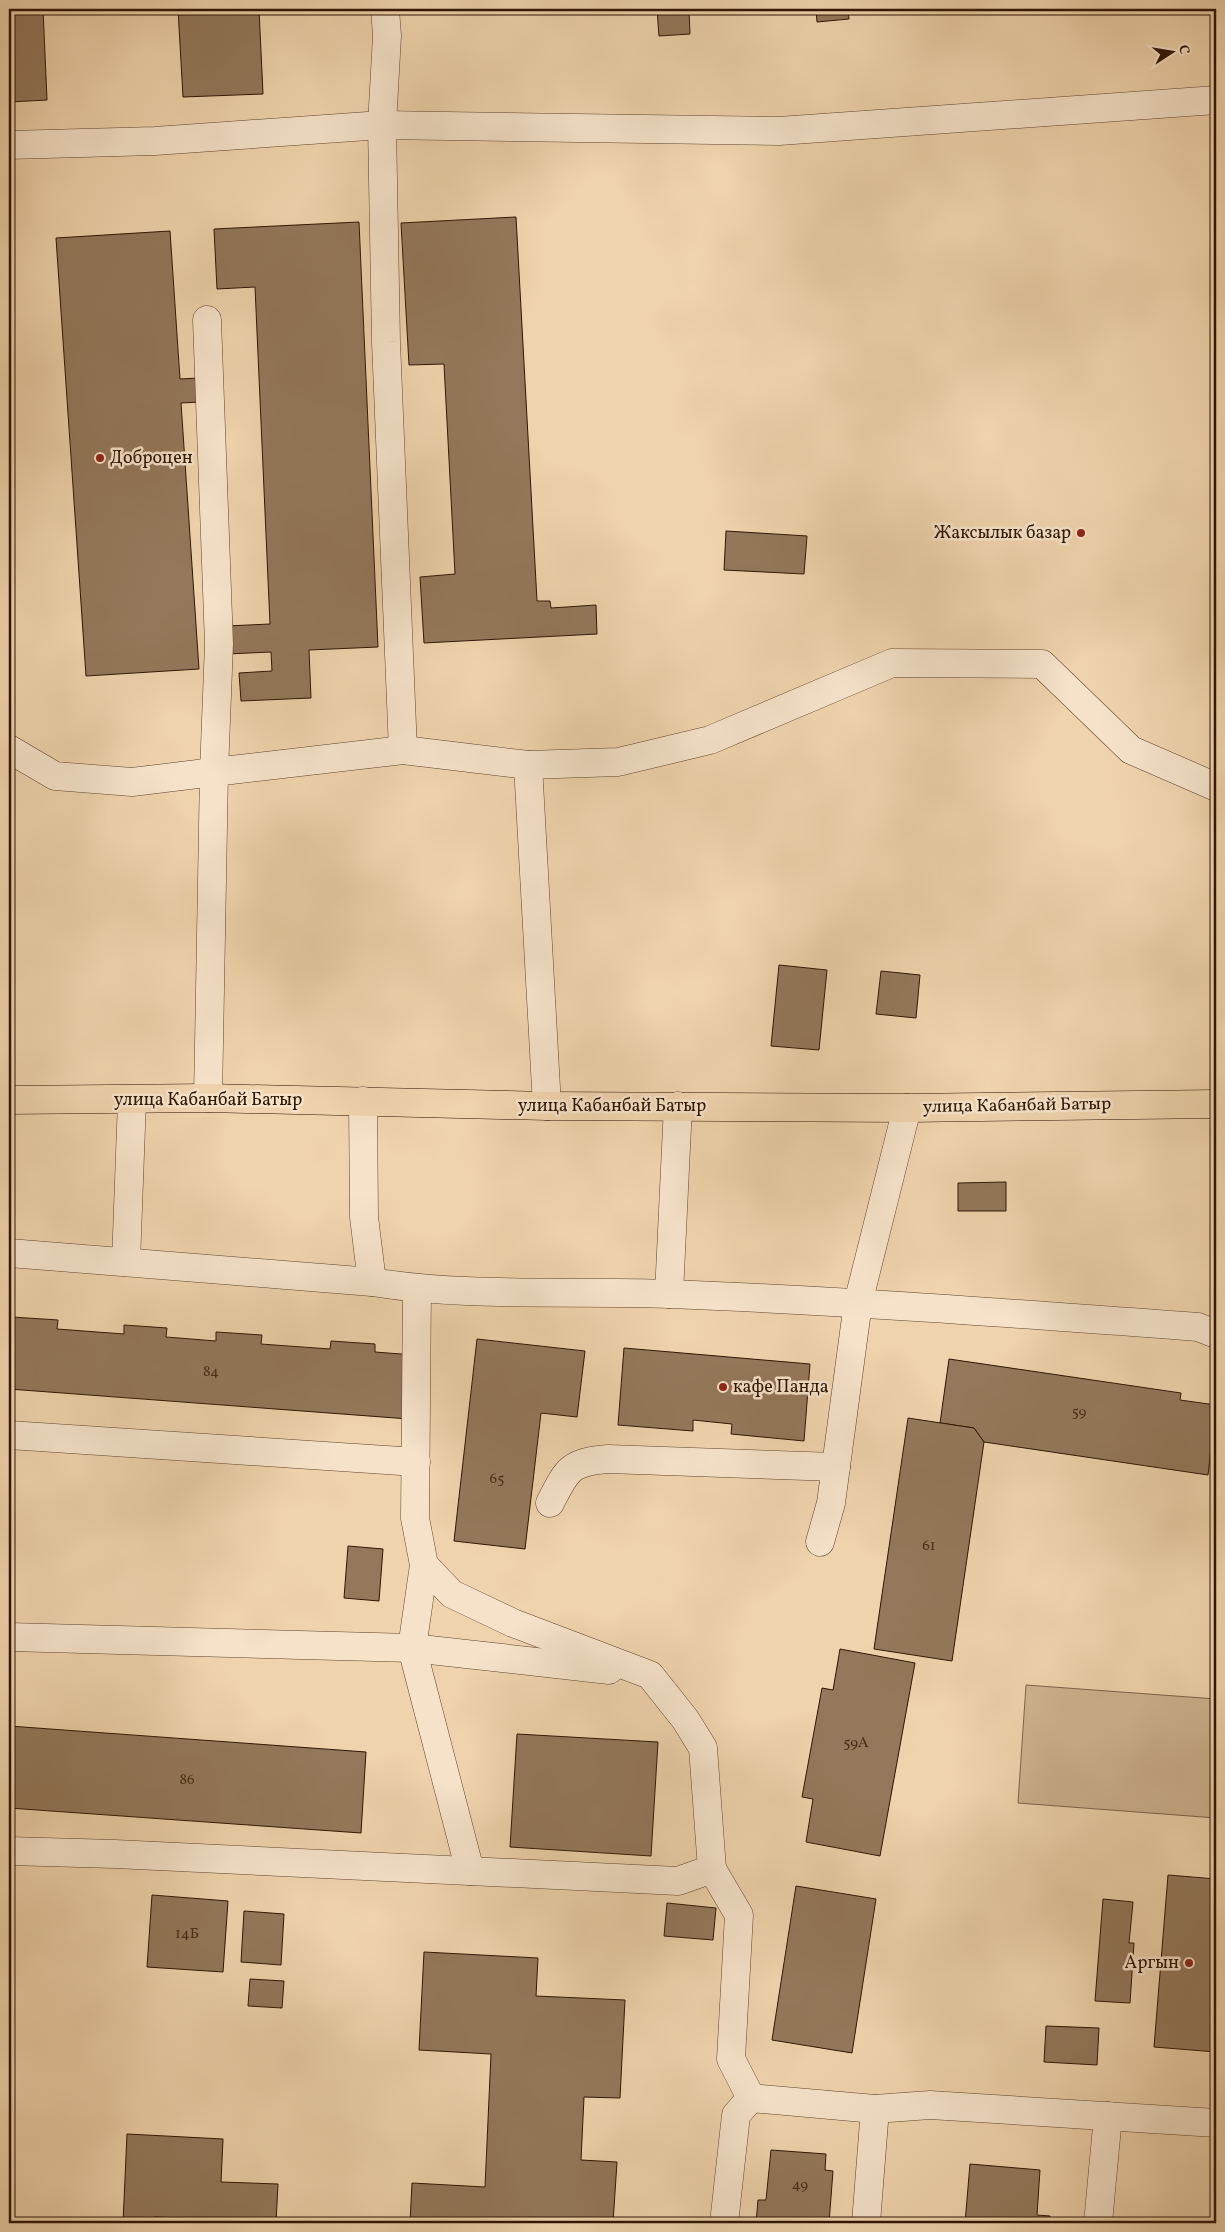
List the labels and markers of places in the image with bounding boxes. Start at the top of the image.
place label: Доброцен [110,446,193,471]
marker: Доброцен [94,452,106,464]
place label: Жаксылык базар [934,521,1071,546]
marker: Жаксылык базар [1075,527,1087,539]
place label: кафе Панда [733,1375,829,1400]
marker: кафе Панда [717,1381,729,1393]
place label: Аргын [1124,1951,1179,1976]
marker: Аргын [1183,1957,1195,1969]

